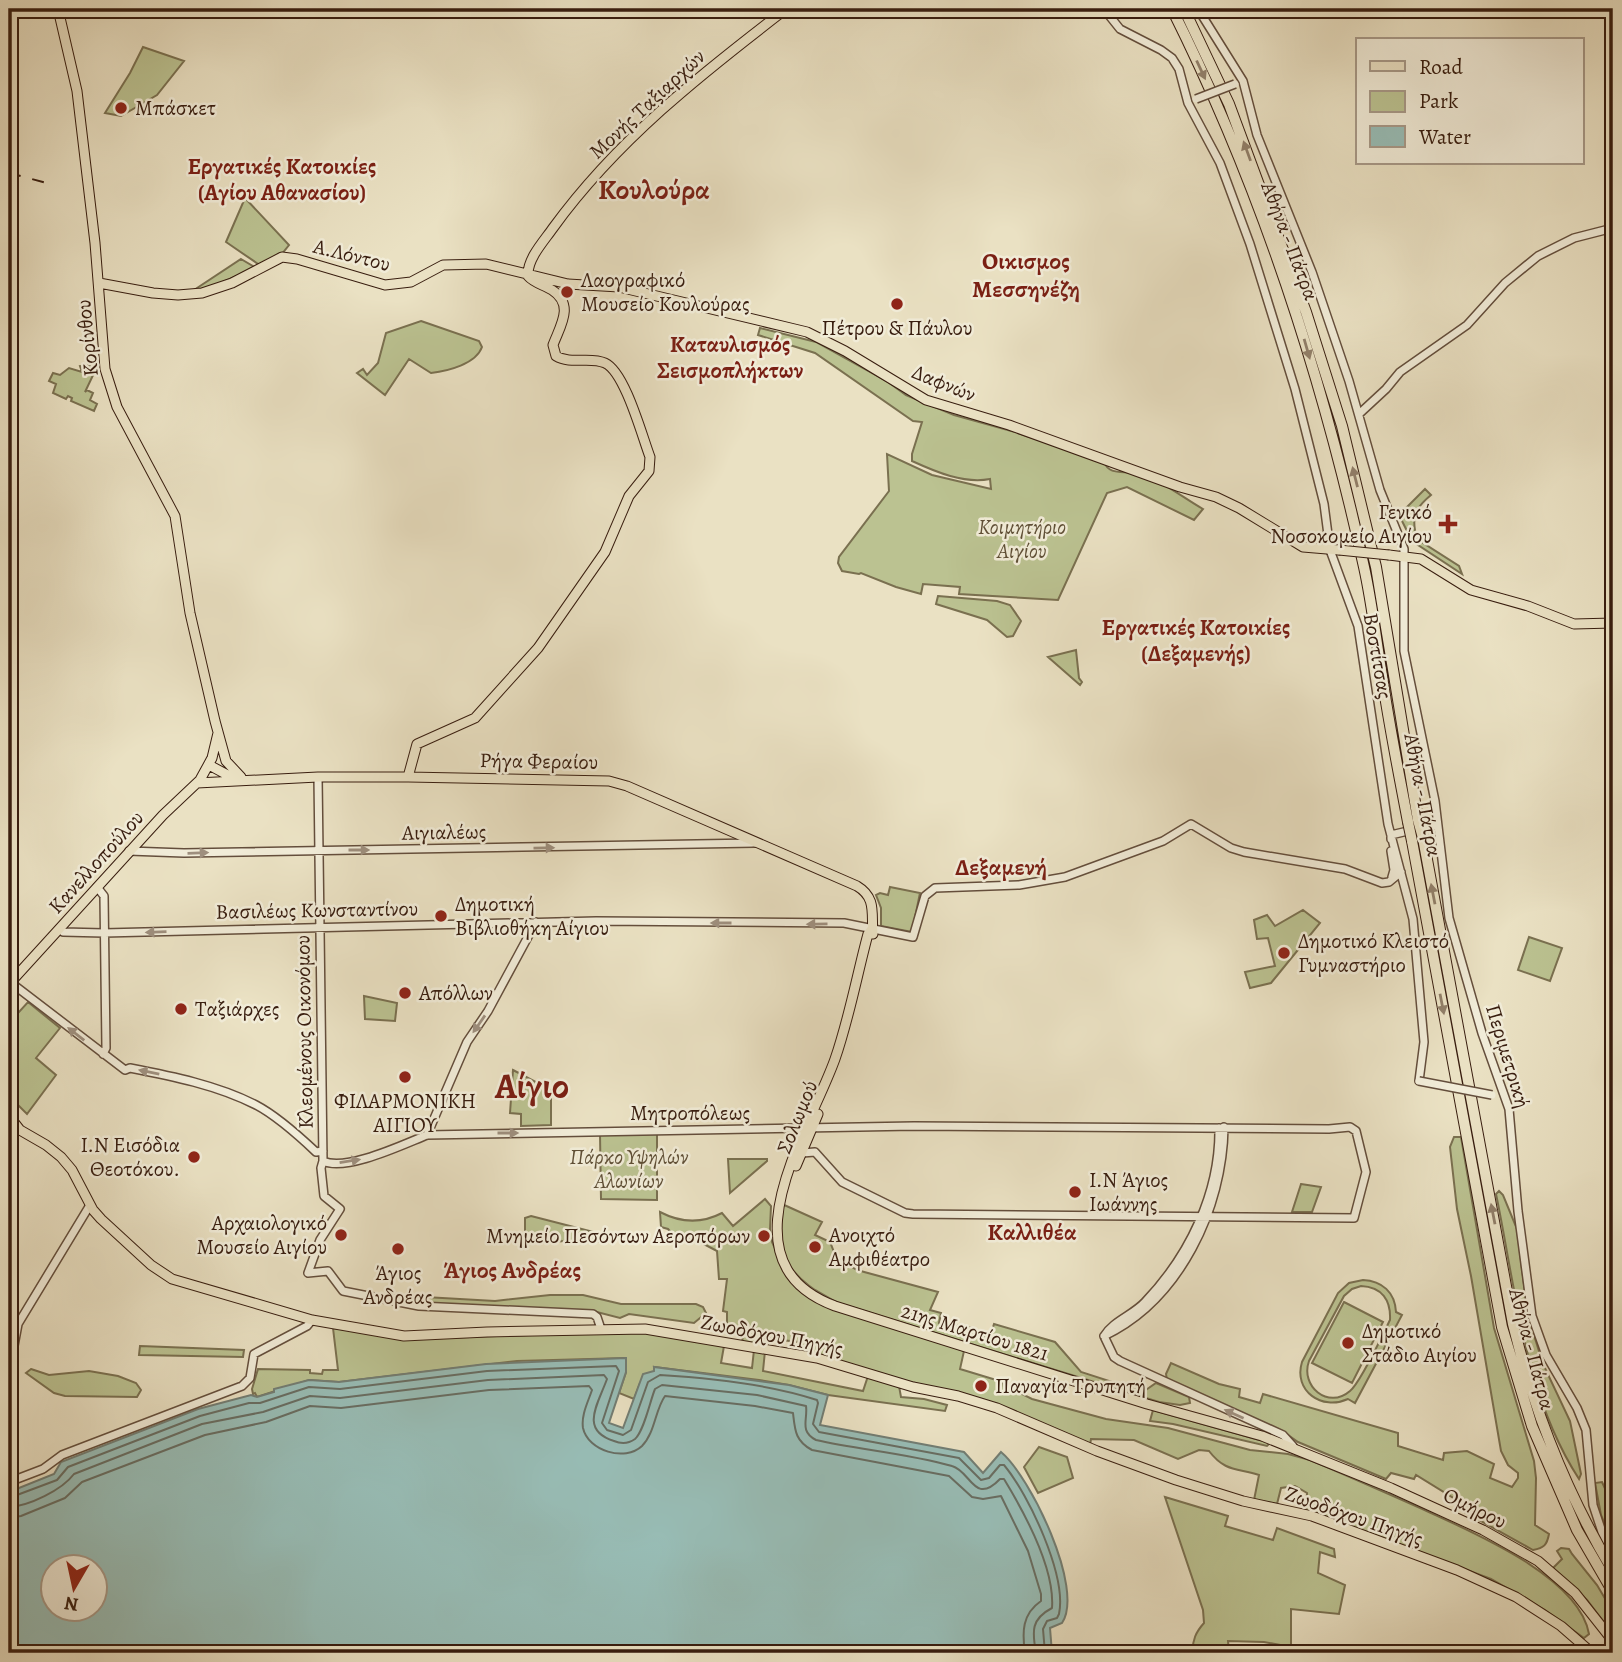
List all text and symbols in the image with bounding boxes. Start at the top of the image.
legend [1356,38,1584,164]
street label: Μονής Ταξιαρχών [583,43,711,165]
text: Road [1419,53,1463,81]
one-way arrow [1195,60,1207,80]
text: Park [1419,87,1459,115]
place label: Μπάσκετ [135,94,216,122]
marker: Μπάσκετ [113,100,129,116]
text: Water [1418,123,1471,151]
one-way arrow [1241,140,1252,161]
district label: Εργατικές Κατοικίες (Αγίου Αθανασίου) [188,151,376,208]
district label: Κουλούρα [598,171,710,209]
street label: Αθήνα - Πάτρα [1254,177,1325,304]
street label: Α.Λόντου [310,232,393,278]
district label: Οικισμος Μεσσηνέζη [972,245,1080,305]
place label: Λαογραφικό Μουσείο Κουλούρας [580,266,750,318]
marker: Λαογραφικό Μουσείο Κουλούρας [559,284,575,300]
marker: Πέτρου & Πάυλου [889,296,905,312]
street label: Κορίνθου [69,298,105,378]
place label: Πέτρου & Πάυλου [822,314,973,342]
district label: Καταυλισμός Σεισμοπλήκτων [657,329,804,386]
one-way arrow [1303,339,1313,360]
street label: Δαφνών [908,358,980,409]
one-way arrow [1349,466,1360,488]
place label: Γενικό Νοσοκομείο Αιγίου [1271,498,1432,550]
park label: Κοιμητήριο Αιγίου [978,513,1066,565]
marker: Γενικό Νοσοκομείο Αιγίου [1438,514,1458,534]
street label: Βοστίτσας [1357,611,1399,701]
district label: Εργατικές Κατοικίες (Δεξαμενής) [1102,612,1290,669]
street label: Αθήνα - Πάτρα [1397,730,1449,859]
street label: Ρήγα Φεραίου [479,746,599,776]
street label: Κανελλοπούλου [42,804,150,920]
street label: Αιγιαλέως [401,817,486,847]
one-way arrow [533,842,555,853]
one-way arrow [349,845,371,856]
one-way arrow [187,847,209,858]
district label: Δεξαμενή [955,851,1047,883]
one-way arrow [1427,883,1438,905]
place label: Δημοτική Βιβλιοθήκη Αίγιου [455,890,609,942]
street label: Βασιλέως Κωνσταντίνου [215,894,419,926]
marker: Δημοτική Βιβλιοθήκη Αίγιου [433,908,449,924]
one-way arrow [710,917,732,929]
one-way arrow [805,918,827,929]
one-way arrow [144,926,166,937]
place label: Δημοτικό Κλειστό Γυμναστήριο [1298,927,1449,979]
street label: Κλεομένους Οικονόμου [288,935,320,1129]
marker: Δημοτικό Κλειστό Γυμναστήριο [1276,945,1292,961]
place label: Απόλλων [418,979,493,1007]
marker: Απόλλων [397,985,413,1001]
one-way arrow [1437,993,1448,1015]
place label: Ταξιάρχες [195,995,279,1023]
marker: Ταξιάρχες [173,1001,189,1017]
street label: Περιμετρική [1479,1001,1537,1111]
one-way arrow [472,1015,486,1033]
one-way arrow [67,1026,85,1041]
district label: Αίγιο [494,1062,569,1110]
one-way arrow [138,1066,160,1077]
marker: ΦΙΛΑΡΜΟΝΙΚΗ ΑΙΓΙΟΥ [397,1069,413,1085]
street label: Σολωμού [770,1076,824,1158]
place label: ΦΙΛΑΡΜΟΝΙΚΗ ΑΙΓΙΟΥ [334,1087,476,1139]
street label: Μητροπόλεως [630,1099,750,1127]
one-way arrow [497,1127,519,1139]
place label: Ι.Ν Εισόδια Θεοτόκου. [80,1131,180,1183]
park label: Πάρκο Υψηλών Αλωνίων [569,1143,689,1195]
marker: Ι.Ν Εισόδια Θεοτόκου. [186,1149,202,1165]
one-way arrow [339,1155,361,1166]
place label: Ι.Ν Άγιος Ιωάννης [1089,1166,1168,1218]
marker: Ι.Ν Άγιος Ιωάννης [1067,1184,1083,1200]
one-way arrow [1487,1203,1498,1225]
place label: Αρχαιολογικό Μουσείο Αιγίου [196,1209,327,1261]
district label: Καλλιθέα [987,1216,1077,1248]
place label: Aνοιχτό Aμφιθέατρο [828,1221,930,1273]
place label: Μνημείο Πεσόντων Αεροπόρων [486,1222,750,1250]
marker: Αρχαιολογικό Μουσείο Αιγίου [333,1227,349,1243]
marker: Μνημείο Πεσόντων Αεροπόρων [756,1228,772,1244]
marker: Aνοιχτό Aμφιθέατρο [807,1239,823,1255]
marker: Άγιος Ανδρέας [390,1241,406,1257]
district label: Άγιος Ανδρέας [443,1254,581,1286]
place label: Άγιος Ανδρέας [363,1259,432,1311]
street label: Αθήνα - Πάτρα [1502,1284,1562,1413]
street label: 21ης Μαρτίου 1821 [898,1296,1052,1368]
street label: Ζωοδόχου Πηγής [698,1307,846,1363]
place label: Δημοτικό Στάδιο Αιγίου [1362,1317,1477,1369]
marker: Δημοτικό Στάδιο Αιγίου [1340,1335,1356,1351]
place label: Παναγία Τρυπητή [995,1372,1146,1400]
marker: Παναγία Τρυπητή [973,1378,989,1394]
one-way arrow [1224,1408,1244,1420]
street label: Ζωοδόχου Πηγής [1281,1479,1427,1553]
street label: Ομήρου [1439,1481,1511,1535]
north arrow [38,1554,108,1624]
text: N [62,1590,80,1618]

